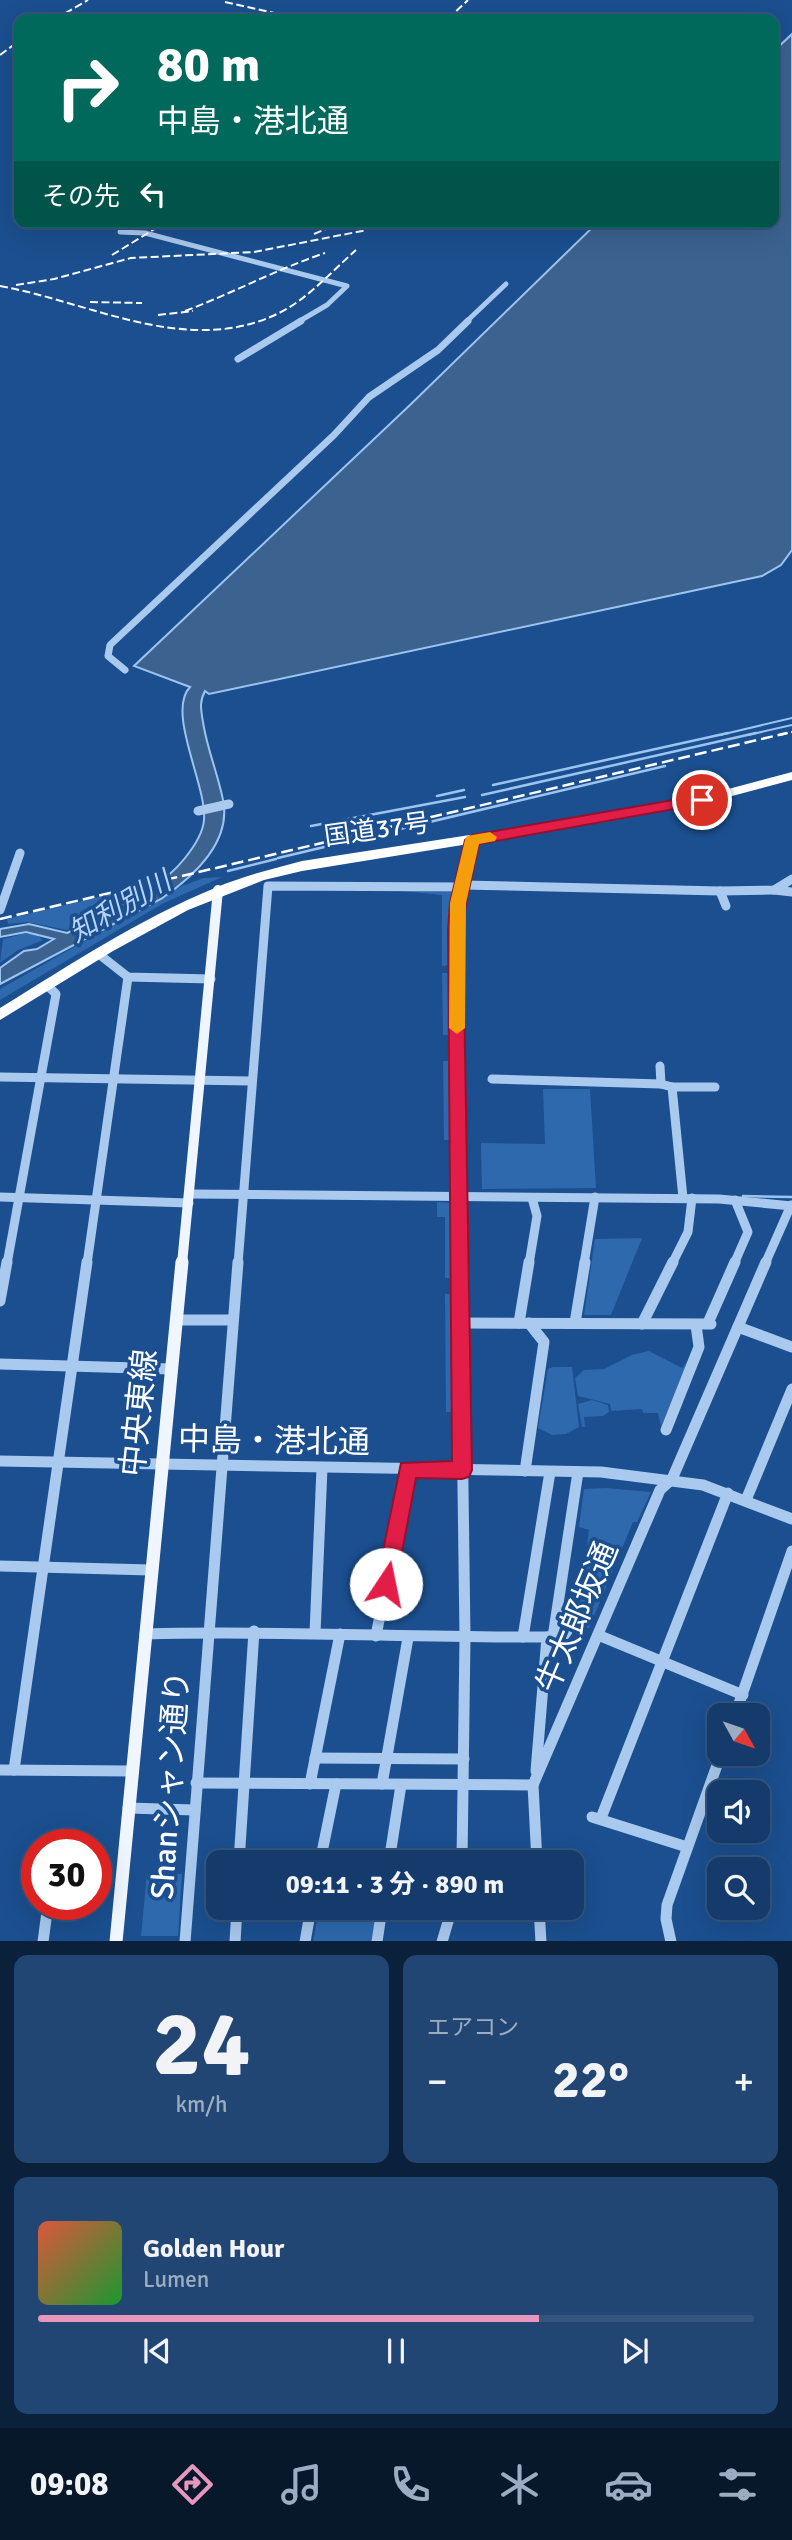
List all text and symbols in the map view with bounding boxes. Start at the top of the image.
text: 80 m [157,35,260,95]
icon: right [42,42,133,133]
text: 中島・港北通 [157,102,349,141]
icon: left [134,175,172,213]
text: その先 [42,181,120,213]
pin [672,770,732,830]
icon: arrive [683,781,721,819]
street label: 国道37号 [322,807,432,853]
water label: 知利別川 [63,863,180,950]
street label: 中央東線 [113,1347,165,1479]
street label: 中島・港北通 [178,1420,370,1462]
street label: 牛太郎坂通 [528,1536,626,1698]
position arrow [349,1547,423,1621]
street label: Shanシャン通り [143,1669,197,1901]
north arrow [707,1703,770,1766]
map controls [707,1703,770,1920]
button: sound [707,1780,770,1843]
speed limit sign: 30 [21,1829,112,1920]
button: search [707,1857,770,1920]
text: 09:11 · 3 分 · 890 m [286,1869,504,1901]
text: 24 [152,1988,251,2101]
text: エアコン [427,2013,519,2042]
text: 22° [552,2048,629,2112]
text: − [427,2058,448,2105]
text: + [733,2058,754,2105]
text: km/h [175,2090,228,2119]
text: Golden Hour [143,2233,284,2265]
text: Lumen [143,2265,209,2294]
icon: previous [138,2332,176,2370]
icon: pause [377,2332,415,2370]
icon: next [616,2332,654,2370]
icon: directions [168,2460,217,2509]
icon: music [277,2460,326,2509]
icon: phone [386,2460,435,2509]
icon: climate [495,2460,544,2509]
icon: car [604,2460,653,2509]
icon: filters [713,2460,762,2509]
text: 09:08 [30,2465,109,2504]

